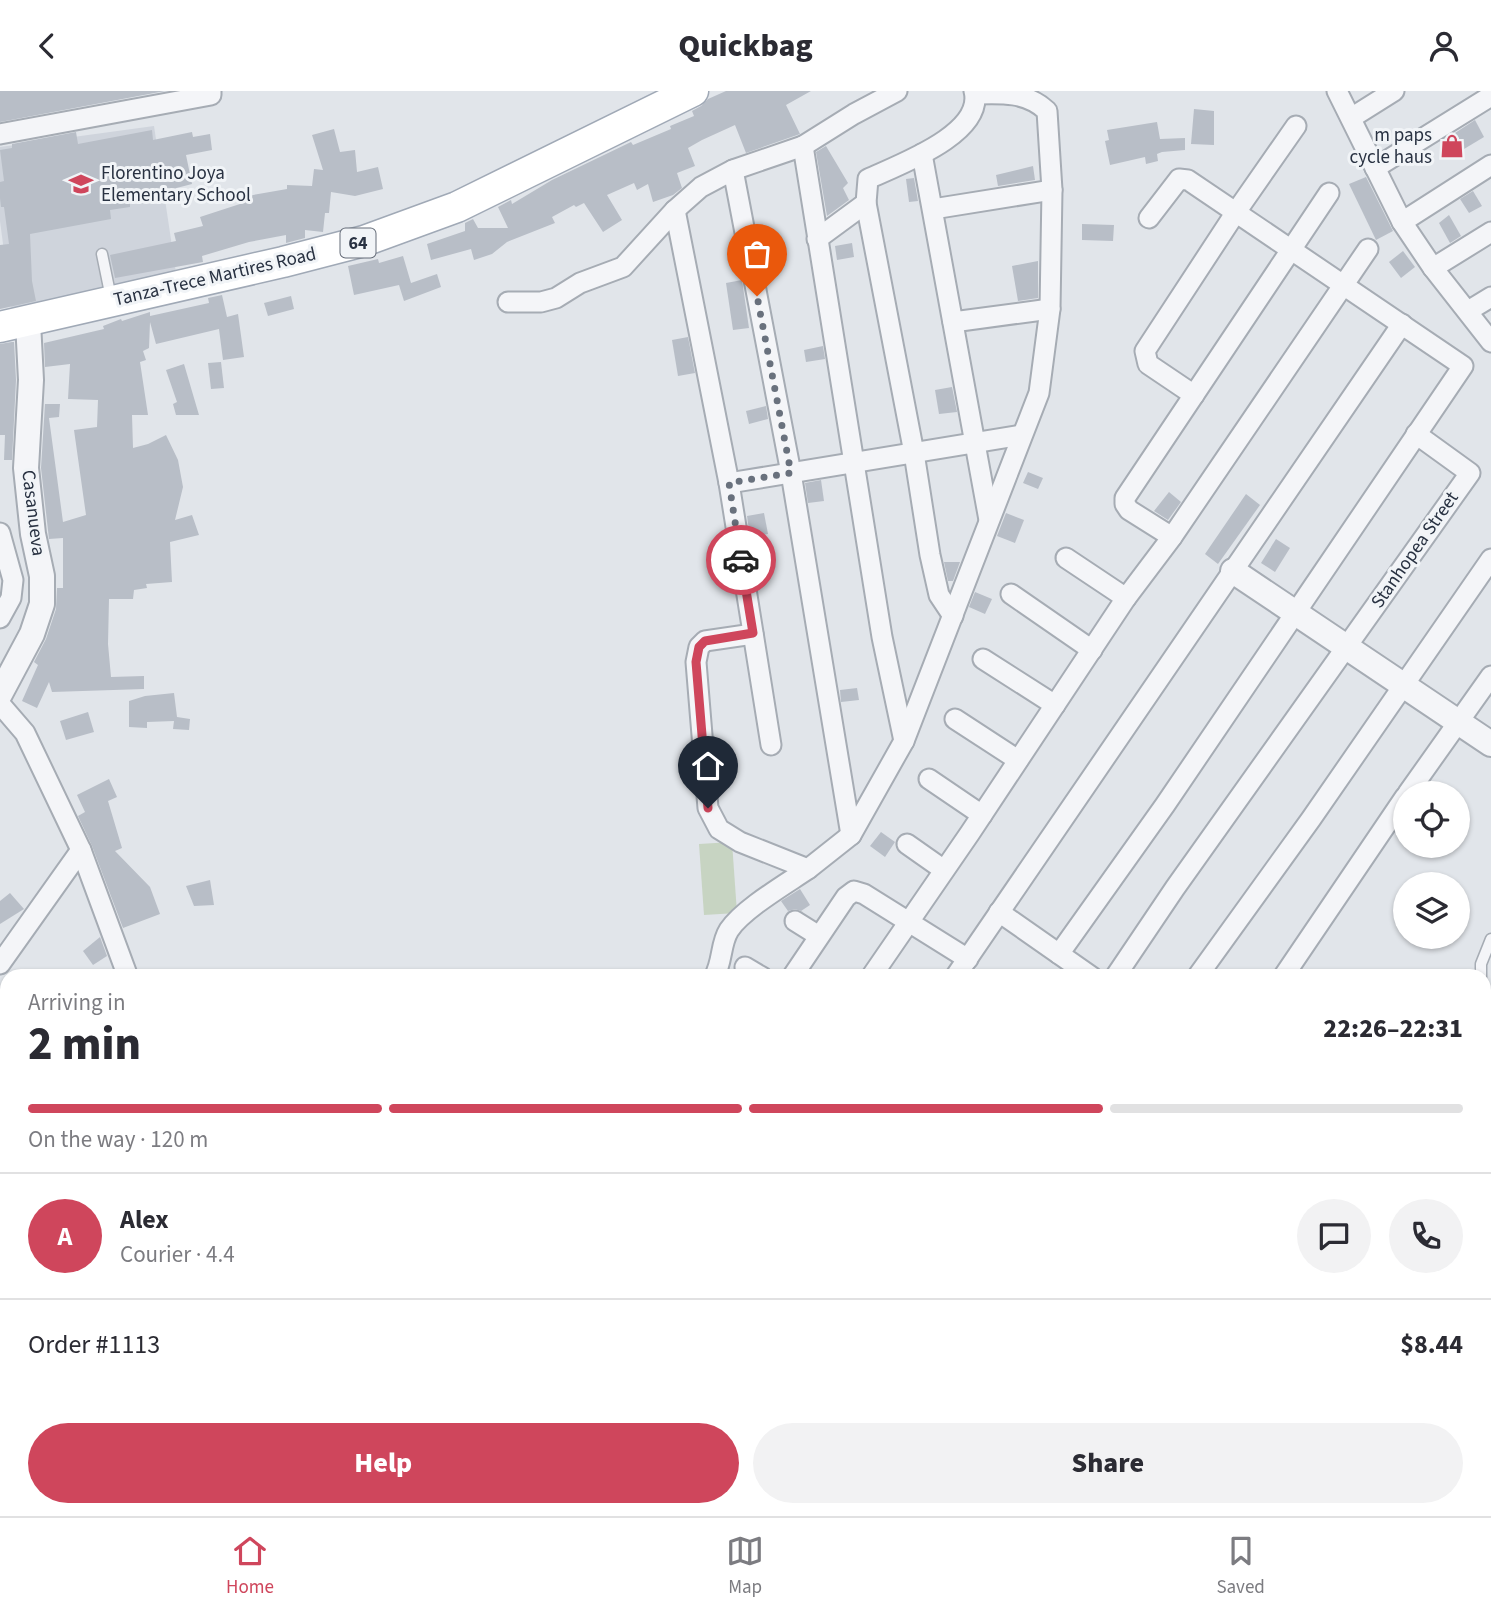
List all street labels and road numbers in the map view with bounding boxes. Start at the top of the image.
road number: 64 [340,229,376,258]
street label: Tanza-Trece Martires Road [111,241,319,313]
street label: Casanueva [14,469,52,557]
street label: Stanhopea Street [1365,486,1466,614]

